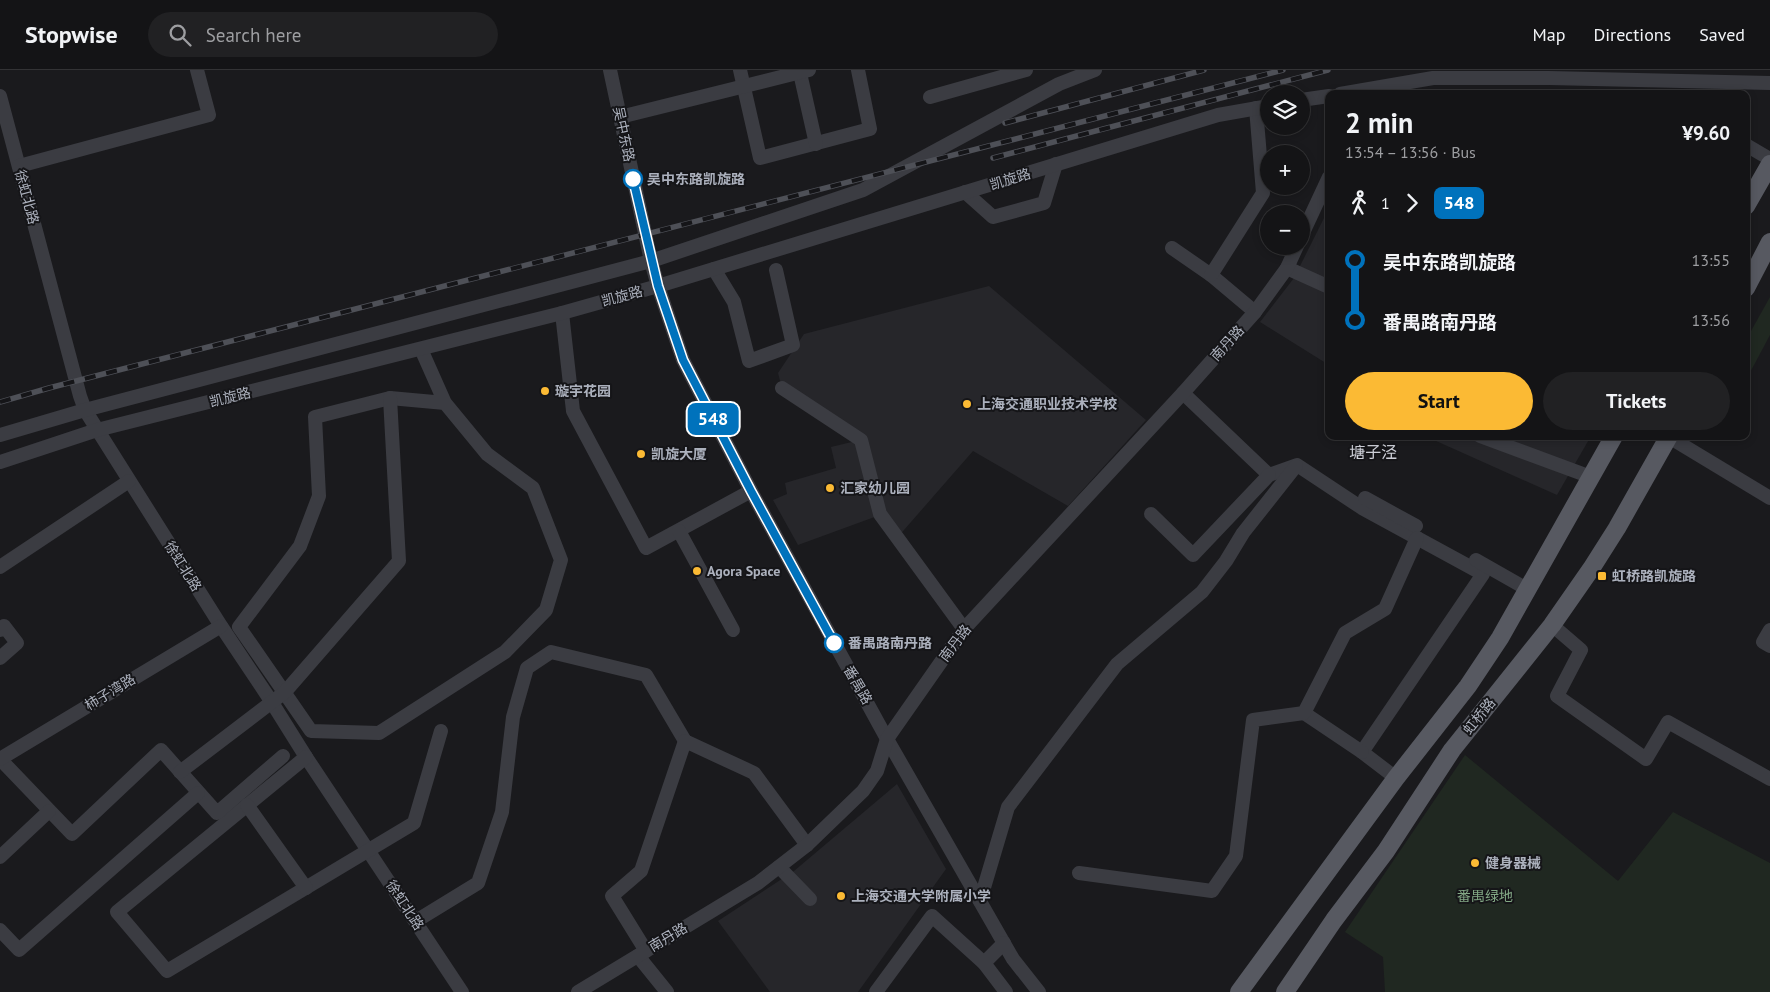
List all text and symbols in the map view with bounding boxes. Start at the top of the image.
search box [148,12,498,57]
text: Stopwise [25,19,118,50]
icon: search [166,21,194,49]
text: Search here [206,23,302,47]
text: Map [1533,23,1565,46]
text: Directions [1593,23,1671,46]
text: Saved [1699,23,1745,46]
map controls [1260,85,1310,255]
button: layers [1260,85,1310,135]
text: 2 min [1345,104,1413,141]
street label: 吴中东路 [609,105,639,163]
text: ¥9.60 [1682,121,1730,145]
text: 13:54 – 13:56 · Bus [1345,142,1476,162]
button: + [1260,145,1310,195]
street label: 凯旋路 [987,164,1033,194]
street label: 徐虹北路 [11,168,43,226]
marker: 吴中东路凯旋路 [623,169,643,189]
place label: 吴中东路凯旋路 [647,170,745,188]
icon: walk [1345,189,1373,217]
icon: forward [1398,189,1426,217]
text: 548 [1444,191,1474,214]
text: 1 [1381,193,1390,213]
button: − [1260,205,1310,255]
text: 吴中东路凯旋路 [1383,250,1516,274]
text: 13:55 [1692,250,1730,270]
street label: 凯旋路 [599,282,645,310]
text: 番禺路南丹路 [1383,310,1497,334]
text: 13:56 [1692,310,1730,330]
street label: 南丹路 [1206,321,1248,365]
button: Start [1345,372,1533,430]
button: Tickets [1543,372,1730,430]
place label: 璇宇花园 [555,382,611,400]
street label: 凯旋路 [207,383,253,411]
marker: 璇宇花园 [539,385,551,397]
place label: 上海交通职业技术学校 [977,395,1117,413]
marker: 上海交通职业技术学校 [961,398,973,410]
line badge: 548 [684,403,742,435]
text: 548 [698,407,728,430]
district label: 塘子泾 [1349,442,1397,462]
place label: 凯旋大厦 [651,445,707,463]
marker: 凯旋大厦 [635,448,647,460]
place label: 汇家幼儿园 [840,479,910,497]
marker: 汇家幼儿园 [824,482,836,494]
street label: 徐虹北路 [161,537,205,595]
place label: Agora Space [707,562,781,580]
marker: Agora Space [691,565,703,577]
place label: 虹桥路凯旋路 [1612,567,1696,585]
marker: 虹桥路凯旋路 [1596,570,1608,582]
street label: 南丹路 [935,621,975,665]
marker: 番禺路南丹路 [824,633,844,653]
place label: 番禺路南丹路 [848,634,932,652]
street label: 番禺路 [840,662,876,708]
street label: 柿子湾路 [81,670,139,714]
street label: 虹桥路 [1459,694,1499,738]
place label: 健身器械 [1485,854,1541,872]
marker: 健身器械 [1469,857,1481,869]
street label: 徐虹北路 [382,877,428,933]
place label: 上海交通大学附属小学 [851,887,991,905]
park label: 番禺绿地 [1457,887,1513,905]
marker: 上海交通大学附属小学 [835,890,847,902]
street label: 南丹路 [645,918,691,956]

